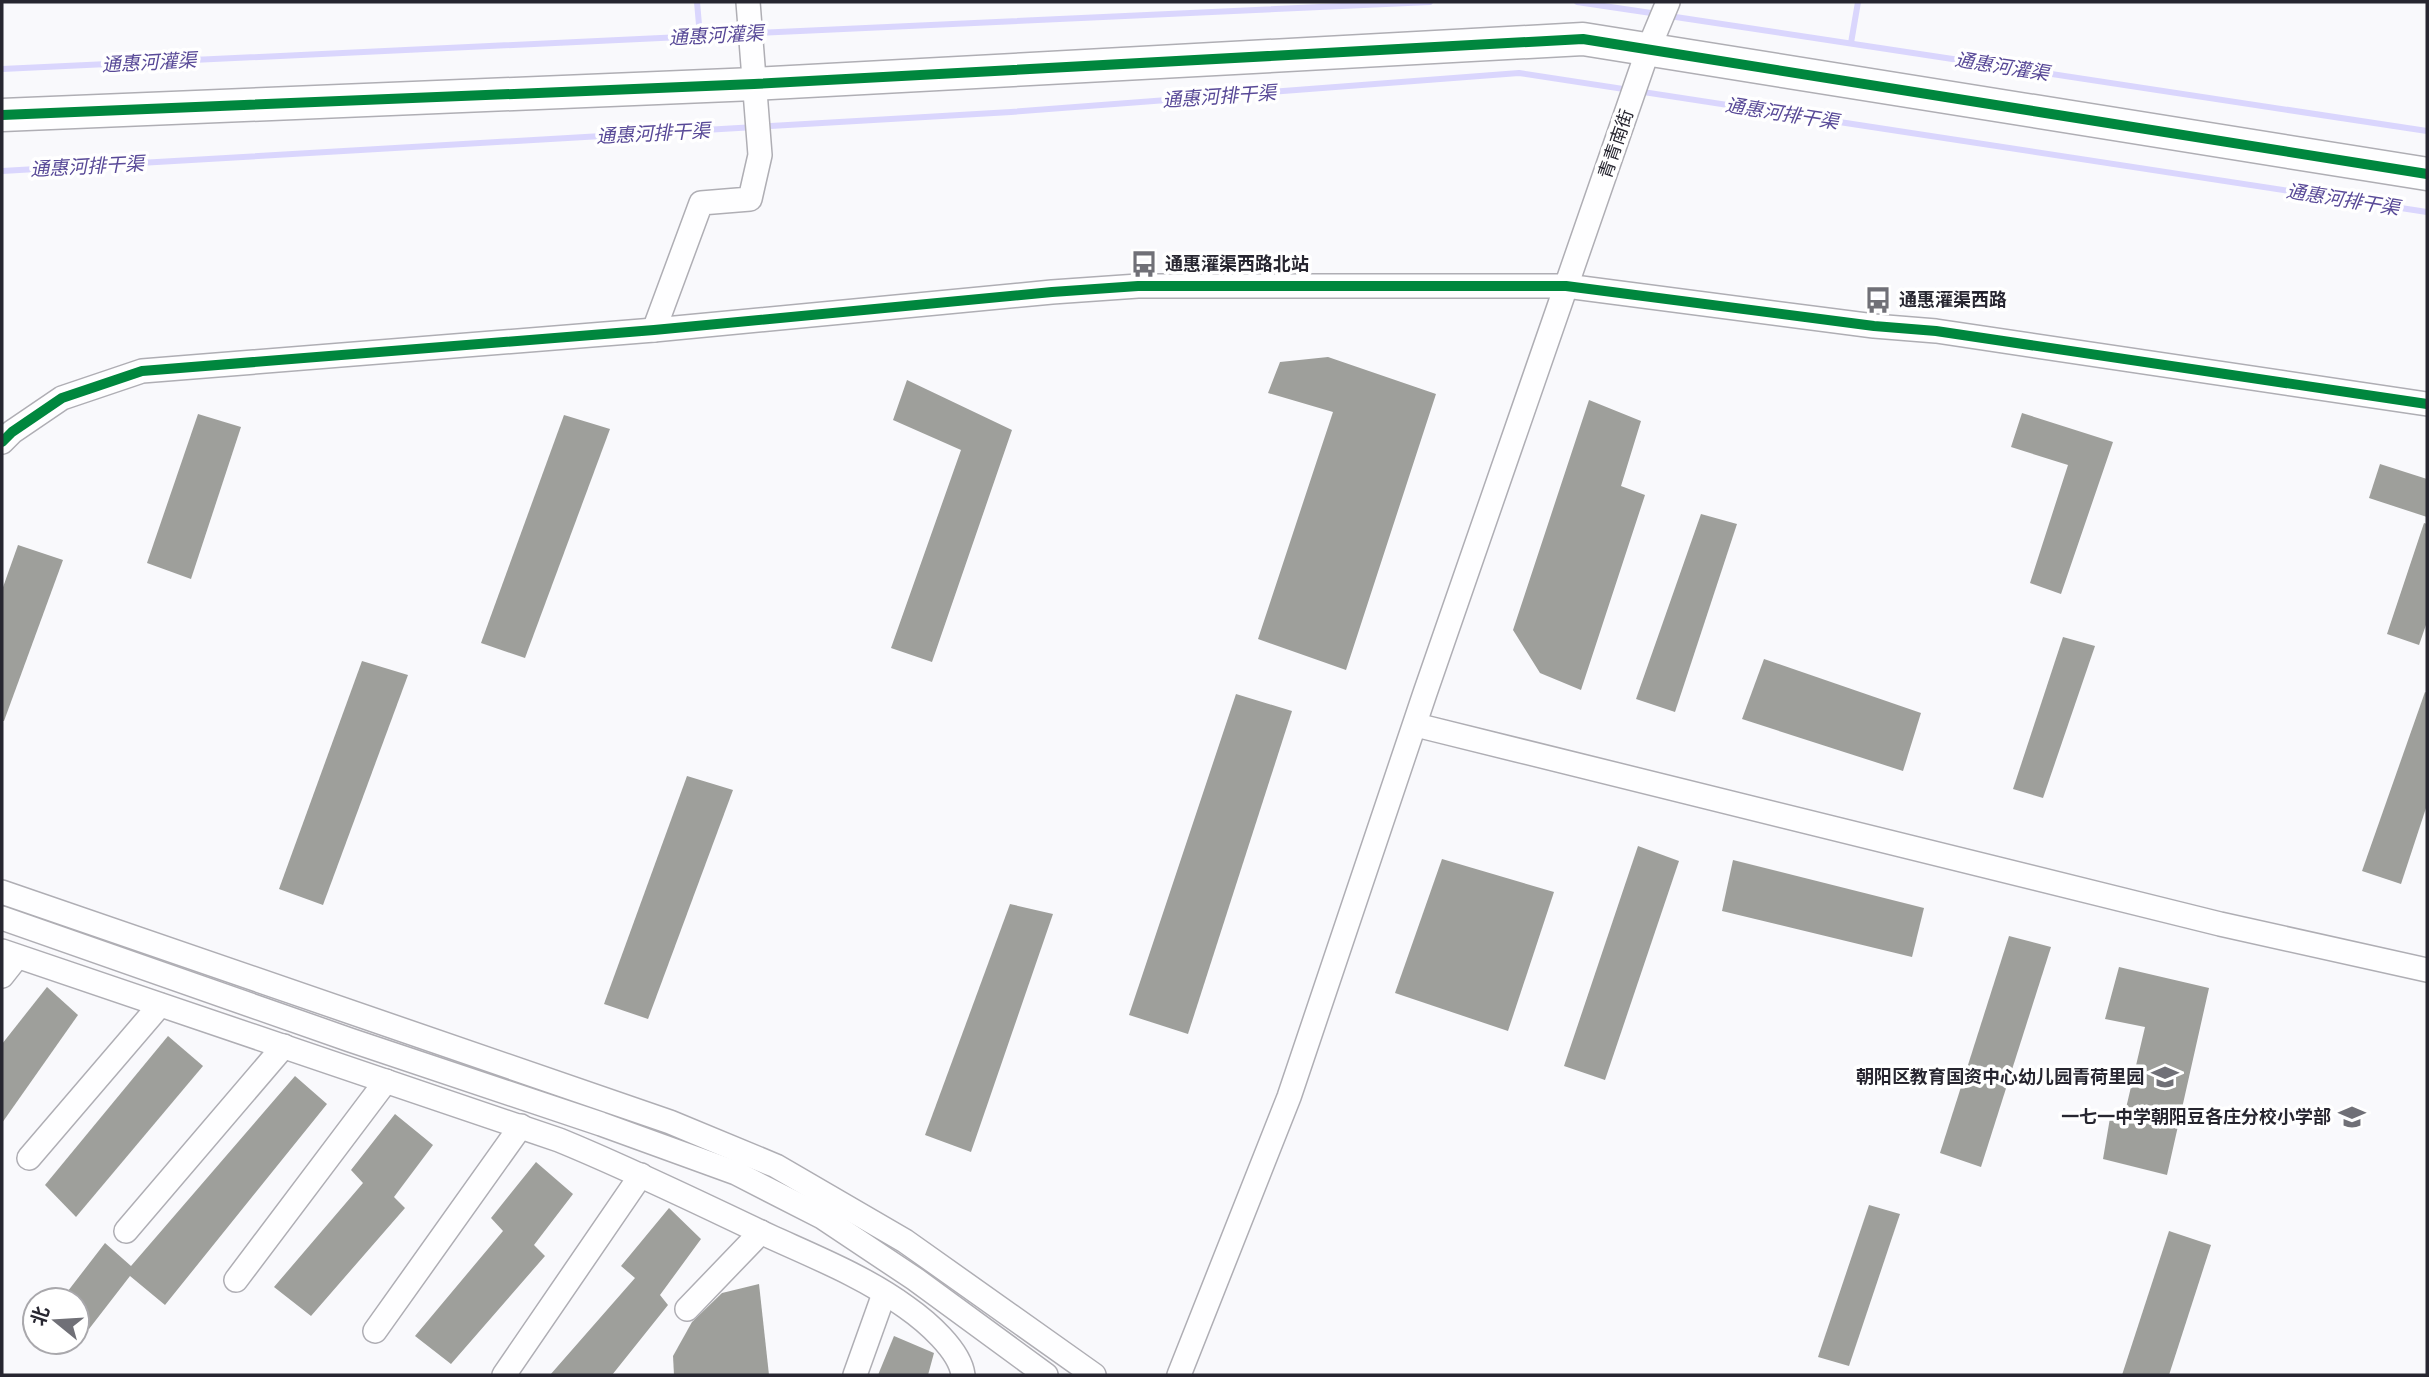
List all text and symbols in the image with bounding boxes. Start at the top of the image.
water label: 通惠河灌渠 [668,19,767,50]
water label: 通惠河灌渠 [101,46,200,77]
water label: 通惠河灌渠 [1953,46,2054,87]
water label: 通惠河排干渠 [1161,79,1280,113]
water label: 通惠河排干渠 [1724,91,1843,135]
street label: 青青南街 [1592,106,1639,182]
water label: 通惠河排干渠 [595,117,714,149]
water label: 通惠河排干渠 [29,150,148,182]
water label: 通惠河排干渠 [2285,177,2404,221]
bus stop icon: 通惠灌渠西路北站 [1129,249,1159,279]
place label: 通惠灌渠西路北站 [1165,251,1309,276]
bus stop icon: 通惠灌渠西路 [1863,285,1893,315]
place label: 通惠灌渠西路 [1899,287,2007,312]
school or university icon: 朝阳区教育国资中心幼儿园青荷里园 [2150,1062,2180,1092]
place label: 朝阳区教育国资中心幼儿园青荷里园 [1856,1064,2144,1089]
school or university icon: 一七一中学朝阳豆各庄分校小学部 [2337,1102,2367,1132]
place label: 一七一中学朝阳豆各庄分校小学部 [2061,1104,2331,1129]
north arrow [21,1286,91,1356]
text: 北 [25,1303,55,1329]

